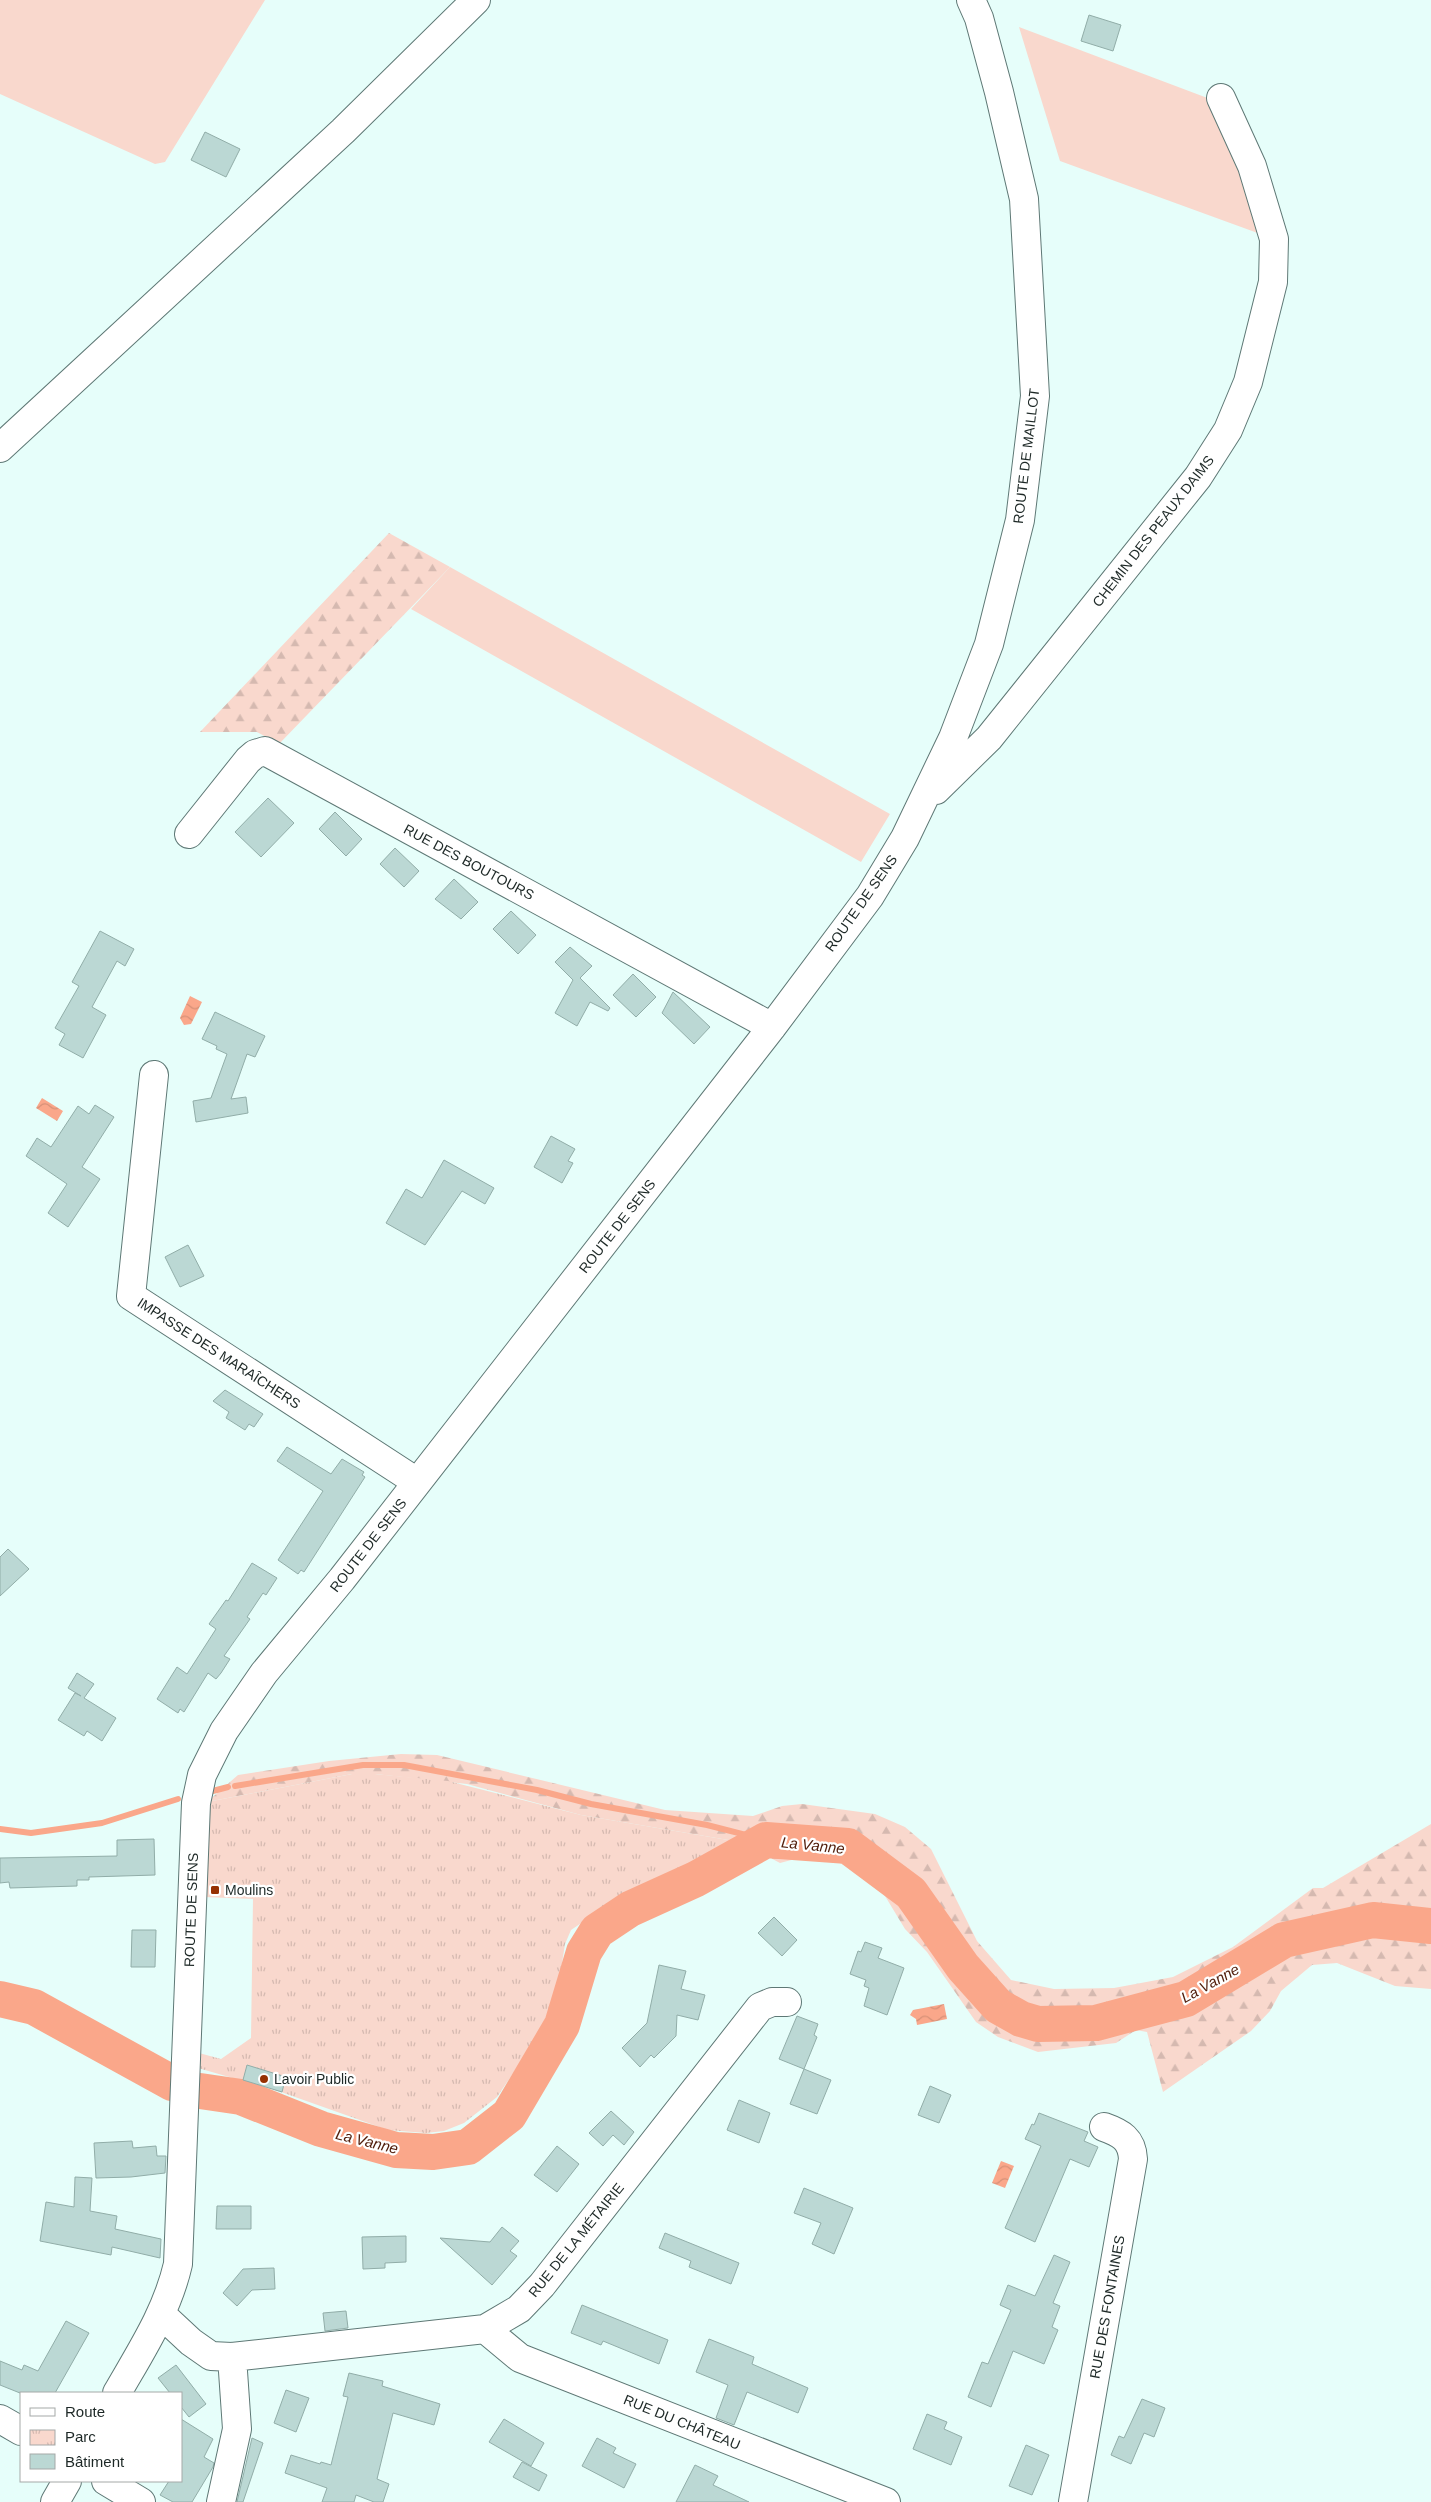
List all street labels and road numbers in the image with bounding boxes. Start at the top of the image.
street label: ROUTE DE MAILLOT [1010,387,1042,525]
street label: CHEMIN DES PEAUX DAIMS [1089,452,1217,610]
street label: RUE DES BOUTOURS [401,821,537,903]
street label: ROUTE DE SENS [822,852,900,954]
street label: ROUTE DE SENS [575,1176,659,1276]
street label: IMPASSE DES MARAÎCHERS [134,1294,304,1412]
street label: ROUTE DE SENS [326,1495,410,1595]
street label: ROUTE DE SENS [181,1853,201,1967]
street label: RUE DE LA MÉTAIRIE [525,2180,627,2300]
street label: RUE DES FONTAINES [1087,2234,1127,2380]
street label: RUE DU CHÂTEAU [621,2391,743,2453]

